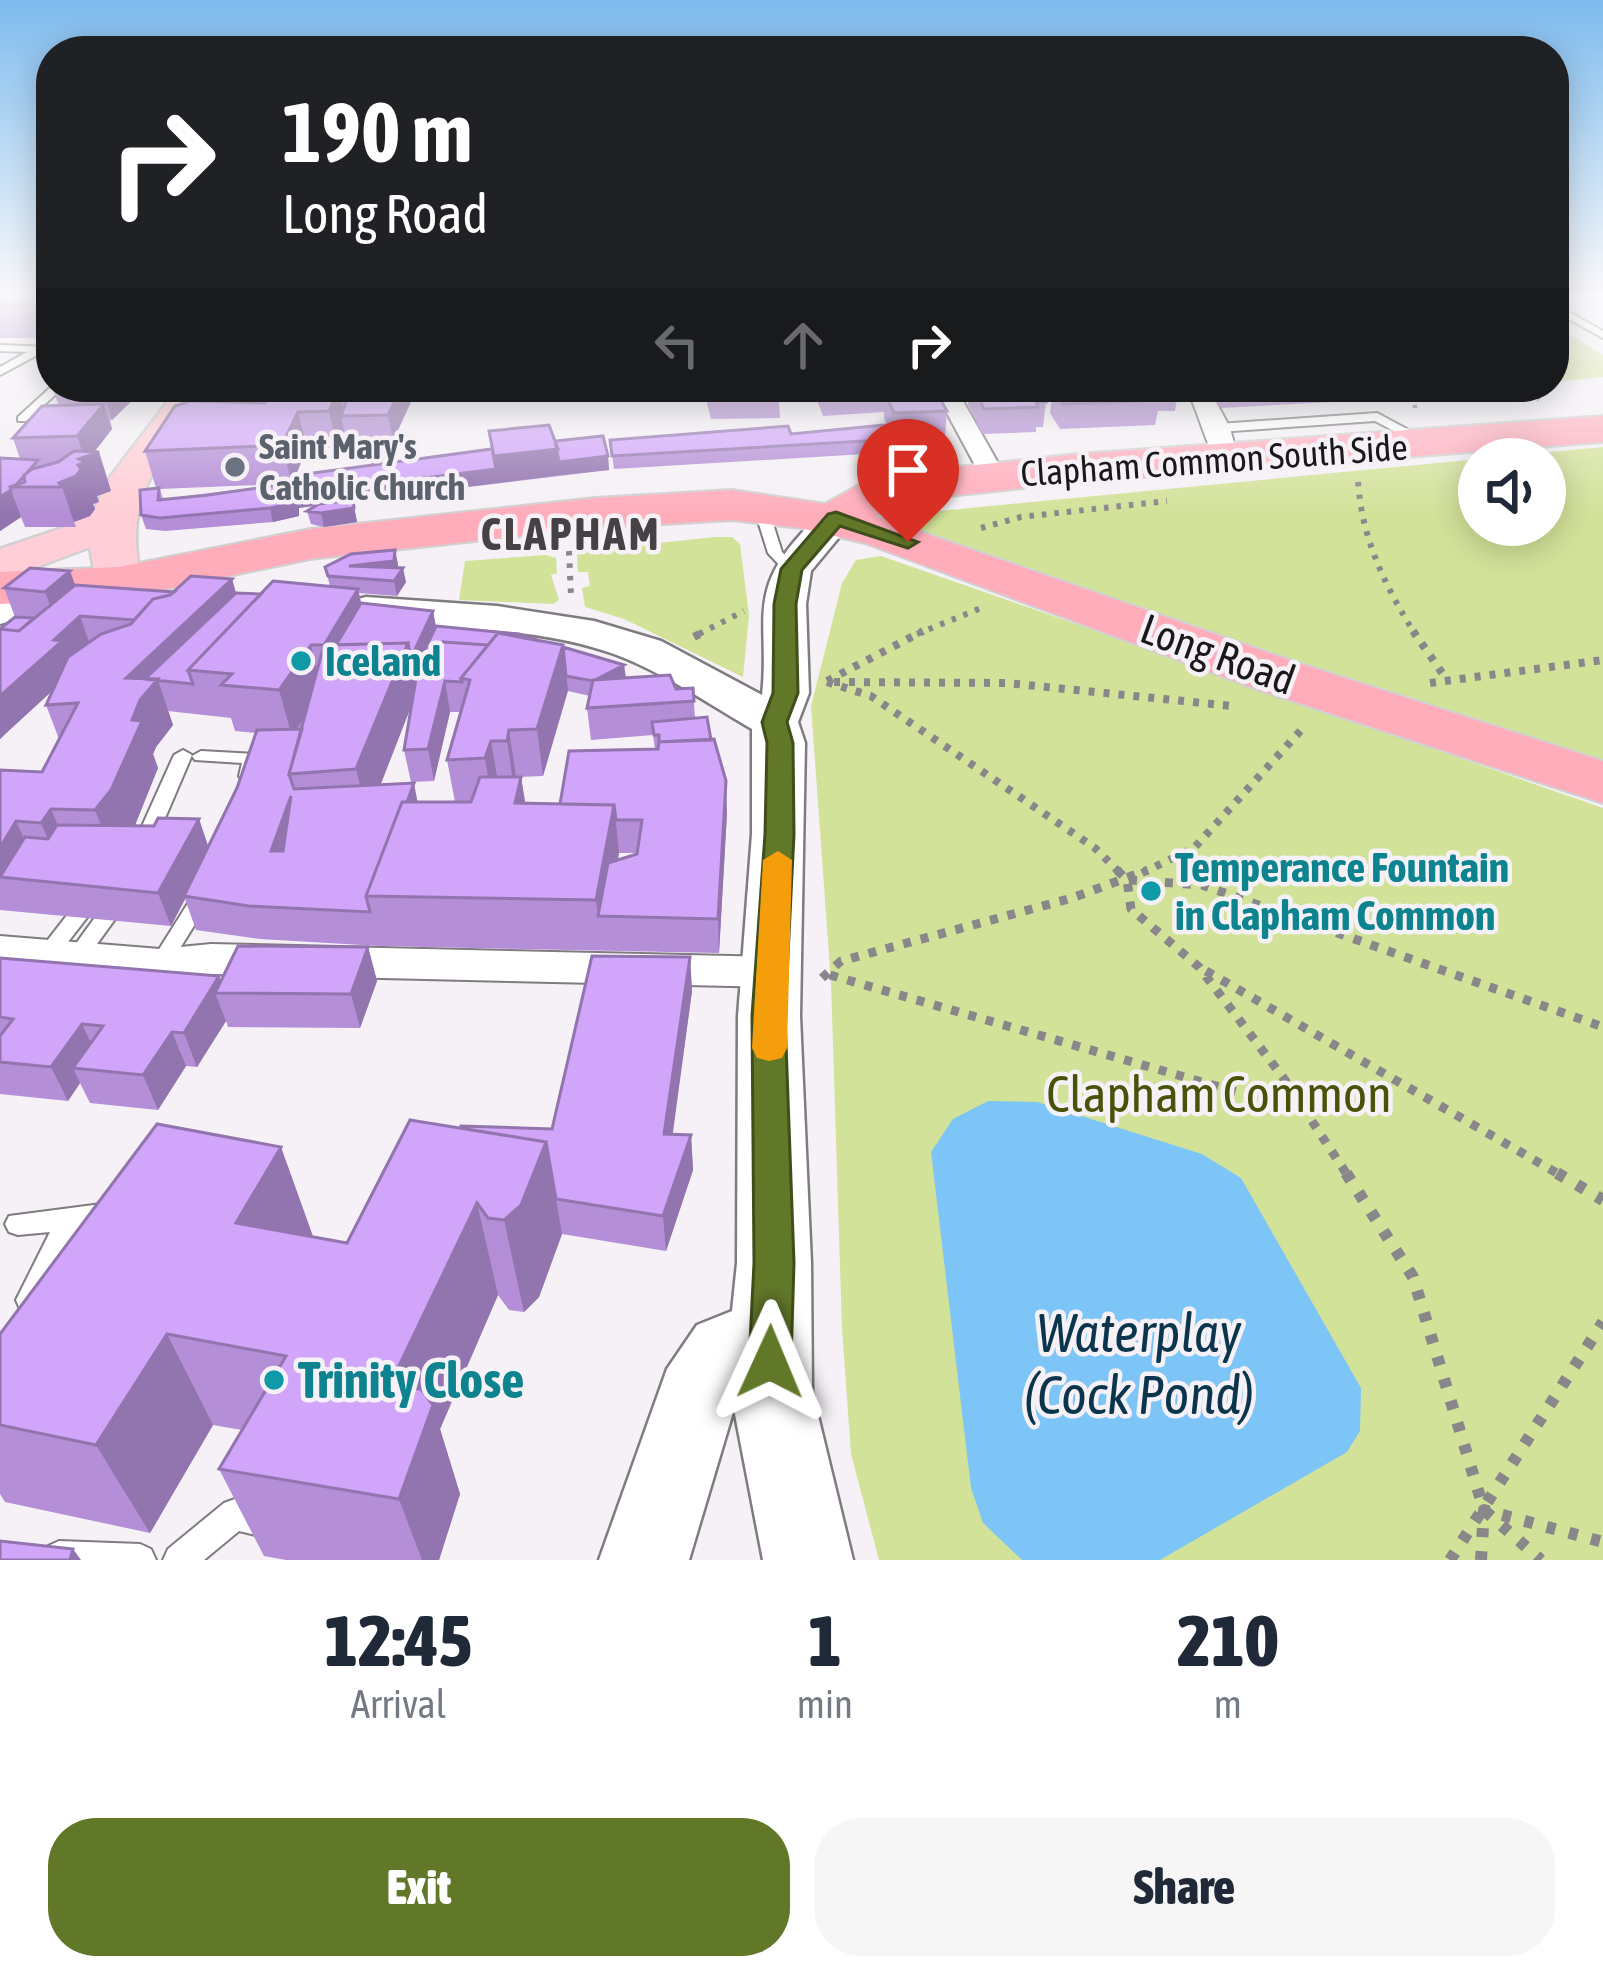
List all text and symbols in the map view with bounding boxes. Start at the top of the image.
icon: right [84,84,240,240]
text: 190 m [282,84,472,180]
text: Long Road [282,183,488,244]
icon: left [644,312,710,378]
icon: ahead [770,312,836,378]
icon: right [896,312,962,378]
pin [857,419,959,542]
place label: Saint Mary's Catholic Church [259,425,465,508]
street label: Clapham Common South Side [1019,426,1409,494]
icon: arrive [875,437,941,503]
map controls [1458,438,1566,546]
button: sound [1458,438,1566,546]
marker: Saint Mary's Catholic Church [222,454,248,480]
district label: CLAPHAM [480,508,662,560]
street label: Long Road [1134,604,1302,704]
place label: Iceland [325,637,441,685]
marker: Iceland [288,648,314,674]
place label: Temperance Fountain in Clapham Common [1175,843,1509,939]
marker: Temperance Fountain in Clapham Common [1138,878,1164,904]
park label: Clapham Common [1046,1064,1392,1123]
position arrow [707,1299,833,1425]
water label: Waterplay (Cock Pond) [1024,1302,1254,1425]
place label: Trinity Close [298,1350,524,1409]
marker: Trinity Close [261,1367,287,1393]
text: 12:45 [324,1599,473,1681]
text: 1 [808,1599,842,1681]
text: 210 [1177,1599,1279,1681]
text: Arrival [351,1682,446,1726]
text: min [797,1682,853,1726]
text: m [1214,1682,1242,1726]
button: Exit [48,1818,790,1956]
button: Share [814,1818,1555,1956]

